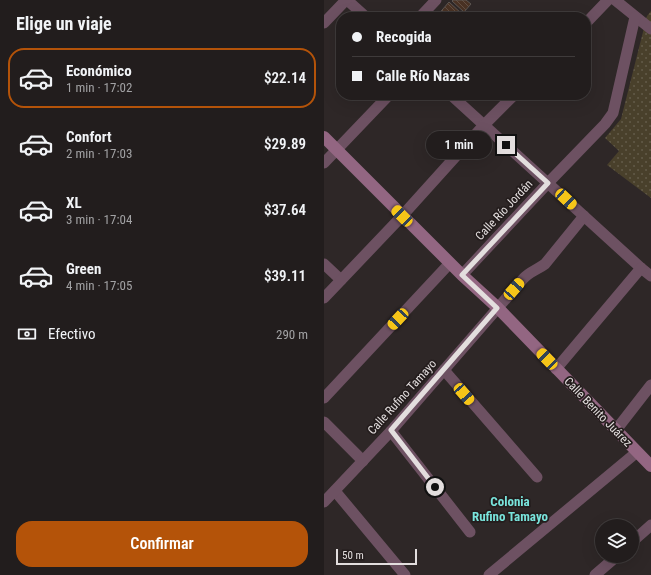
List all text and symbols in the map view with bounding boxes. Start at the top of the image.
text: Elige un viaje [16,13,112,34]
text: Recogida [376,28,432,46]
icon: car [18,60,54,96]
text: Económico [66,62,132,80]
text: Calle Río Nazas [376,67,470,85]
text: $22.14 [264,69,306,87]
text: 1 min · 17:02 [66,80,132,95]
icon: car [18,126,54,162]
text: Confort [66,128,112,146]
callout: 1 min [426,131,492,159]
text: $29.89 [264,135,306,153]
route end [497,136,515,154]
text: 1 min [445,137,473,152]
text: 2 min · 17:03 [66,146,132,161]
street label: Calle Río Jordán [473,177,536,243]
car [553,186,579,212]
icon: car [18,192,54,228]
text: XL [66,194,82,212]
text: $37.64 [264,201,306,219]
car [389,203,415,229]
text: 3 min · 17:04 [66,212,132,227]
icon: car [18,258,54,294]
text: Green [66,260,101,278]
text: $39.11 [264,267,306,285]
car [502,276,526,302]
text: 4 min · 17:05 [66,278,132,293]
car [385,306,411,332]
icon: cash [16,323,38,345]
text: Efectivo [48,325,96,343]
text: 290 m [276,327,308,342]
car [534,346,560,372]
street label: Calle Rufino Tamayo [365,357,439,437]
street label: Calle Benito Juárez [561,374,635,450]
car [452,381,476,407]
route start [426,478,444,496]
district label: Colonia Rufino Tamayo [472,494,549,524]
map controls [595,519,639,563]
button: layers [595,519,639,563]
button: Confirmar [16,521,308,567]
scale bar [336,547,417,566]
text: 50 m [342,549,364,562]

